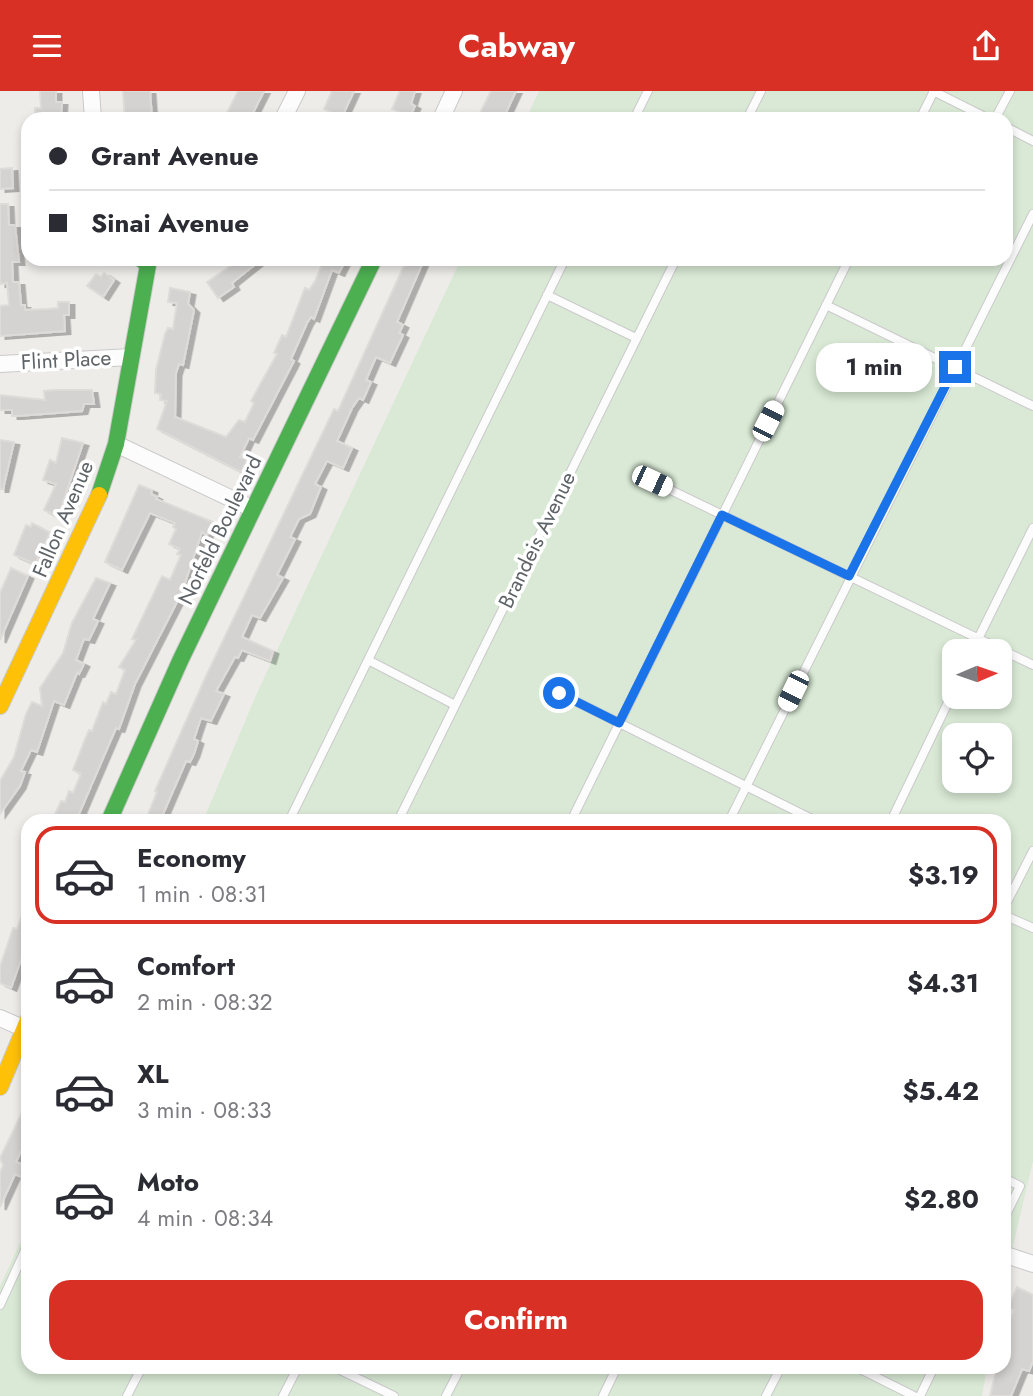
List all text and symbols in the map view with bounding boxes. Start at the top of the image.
text: Cabway [458,23,575,69]
icon: menu [28,27,66,65]
icon: share [967,27,1005,65]
text: Grant Avenue [91,137,259,175]
text: Sinai Avenue [91,204,249,242]
street label: Flint Place [20,343,112,377]
callout: 1 min [815,343,930,391]
text: 1 min [845,350,903,384]
route end [939,351,971,383]
car [750,398,787,444]
street label: Norfeld Boulevard [171,450,269,610]
street label: Fallon Avenue [25,456,101,582]
car [629,463,676,499]
street label: Brandeis Avenue [491,467,583,613]
north arrow [942,639,1012,709]
map controls [942,639,1012,793]
car [775,668,812,714]
route start [543,677,575,709]
button: locate [942,723,1012,793]
text: Economy [137,839,246,877]
icon: car [53,844,116,907]
text: $3.19 [908,856,979,894]
text: 1 min · 08:31 [137,877,267,911]
text: Comfort [137,947,235,985]
icon: car [53,952,116,1015]
text: $4.31 [907,964,979,1002]
text: 2 min · 08:32 [137,985,273,1019]
text: XL [137,1055,169,1093]
icon: car [53,1060,116,1123]
text: $5.42 [902,1072,979,1110]
text: 3 min · 08:33 [137,1093,272,1127]
text: Moto [137,1163,199,1201]
icon: car [53,1168,116,1231]
text: $2.80 [904,1180,979,1218]
text: 4 min · 08:34 [137,1201,273,1235]
button: Confirm [49,1280,983,1360]

